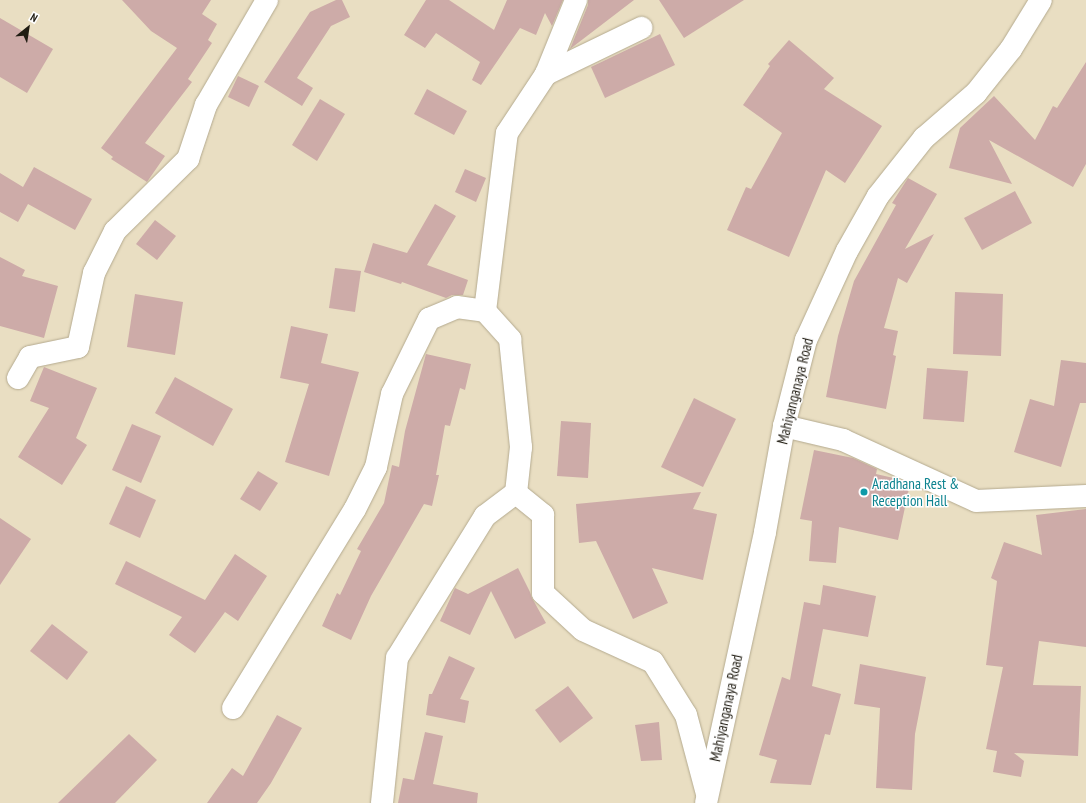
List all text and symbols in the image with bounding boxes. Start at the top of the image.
north arrow [8,8,48,48]
text: N [28,10,40,25]
street label: Mahiyanganaya Road [773,336,817,446]
place label: Aradhana Rest & Reception Hall [872,474,959,509]
marker: Aradhana Rest & Reception Hall [859,487,869,497]
street label: Mahiyanganaya Road [706,653,746,763]

